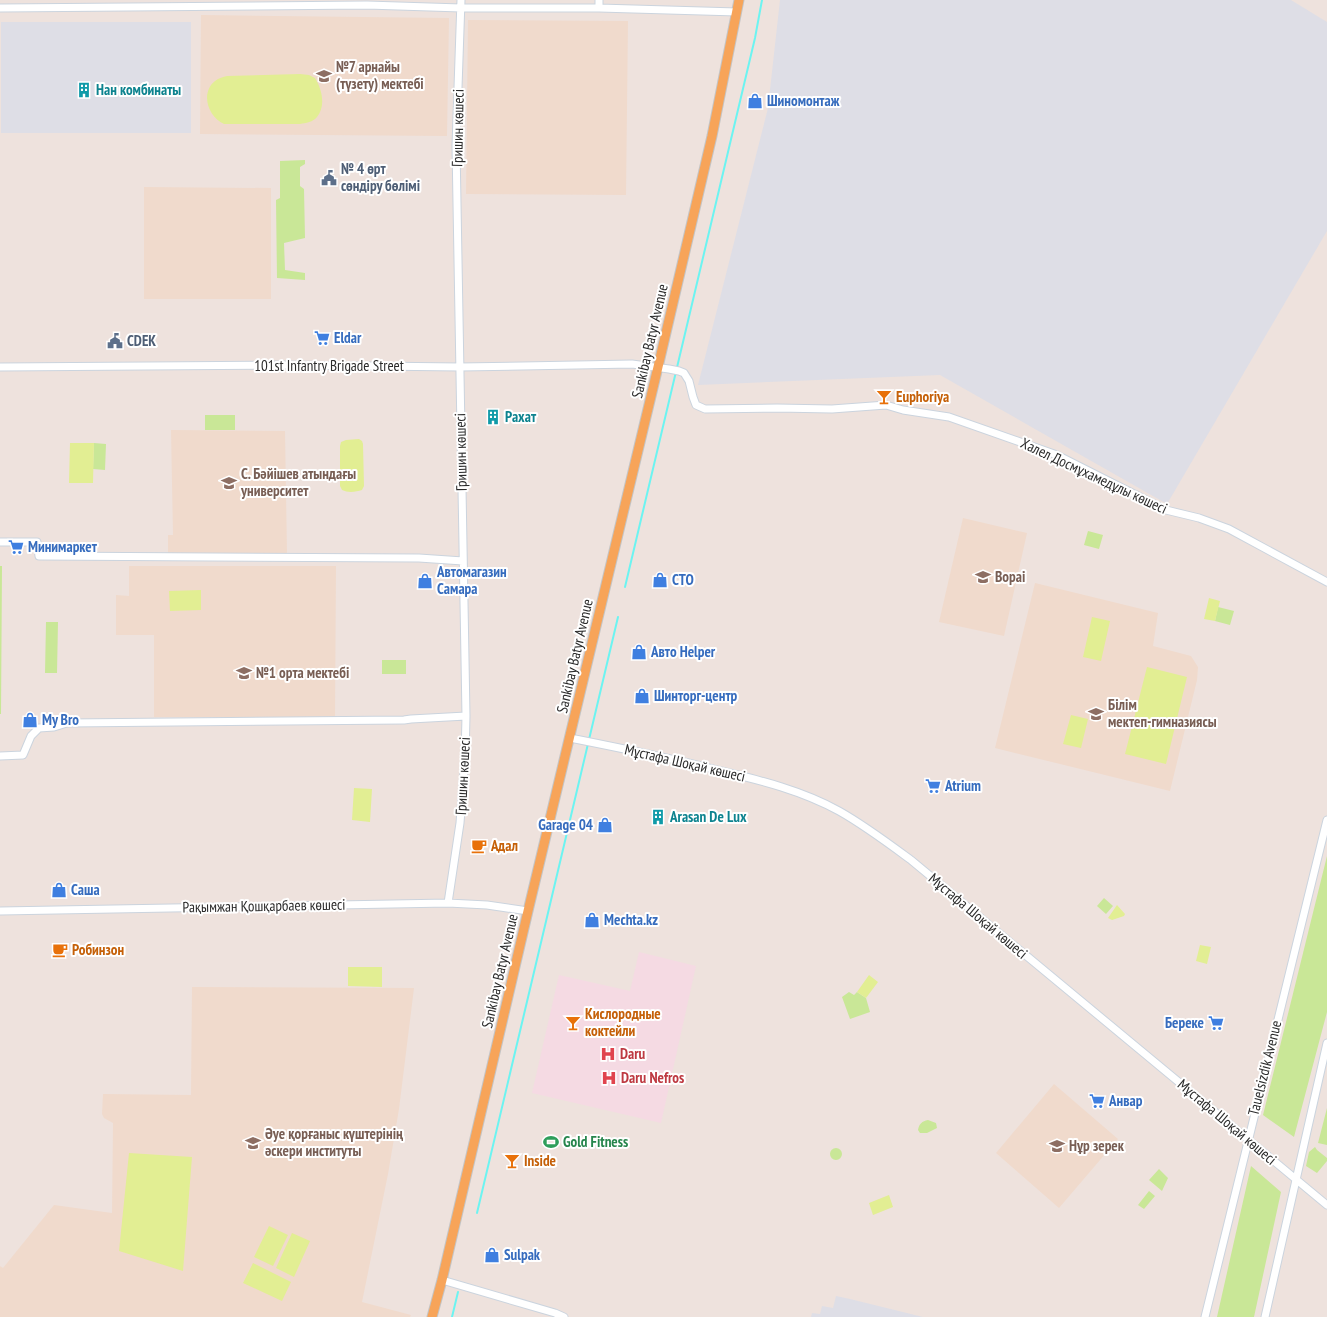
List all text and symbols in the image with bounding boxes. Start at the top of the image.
place label: №7 арнайы (түзету) мектебі [336,57,424,93]
school or university icon: №7 арнайы (түзету) мектебі [315,67,333,85]
place label: Нан комбинаты [96,80,181,99]
building icon: Нан комбинаты [75,81,93,99]
street label: Гришин көшесі [447,89,468,167]
place label: Шиномонтаж [767,91,840,110]
shop icon: Шиномонтаж [746,92,764,110]
place label: № 4 өрт сөндіру бөлімі [341,159,420,195]
public building icon: № 4 өрт сөндіру бөлімі [320,169,338,187]
street label: Sankibay Batyr Avenue [627,282,672,400]
place label: Eldar [334,328,362,347]
supermarket icon: Eldar [313,329,331,347]
place label: CDEK [127,331,156,350]
public building icon: CDEK [106,332,124,350]
street label: 101st Infantry Brigade Street [254,356,404,375]
place label: Euphoriya [896,387,949,406]
bar icon: Euphoriya [875,388,893,406]
place label: Рахат [505,407,537,426]
building icon: Рахат [484,408,502,426]
street label: Гришин көшесі [450,413,471,491]
street label: Халел Досмұхамедұлы көшесі [1018,433,1170,518]
place label: С. Бәйішев атындағы университет [240,464,356,500]
school or university icon: С. Бәйішев атындағы университет [220,474,238,492]
place label: Минимаркет [28,537,98,556]
supermarket icon: Минимаркет [7,538,25,556]
place label: Автомагазин Самара [436,562,507,598]
place label: Bopai [995,567,1025,586]
school or university icon: Bopai [974,568,992,586]
place label: СТО [672,570,694,589]
shop icon: СТО [651,571,669,589]
shop icon: Автомагазин Самара [416,572,434,590]
street label: Sankibay Batyr Avenue [552,597,597,715]
place label: Авто Helper [650,642,716,661]
shop icon: Авто Helper [630,643,648,661]
place label: №1 орта мектебі [256,663,349,682]
school or university icon: №1 орта мектебі [235,664,253,682]
place label: Шинторг-центр [654,686,738,705]
shop icon: Шинторг-центр [633,687,651,705]
place label: Білім мектеп-гимназиясы [1108,695,1217,731]
school or university icon: Білім мектеп-гимназиясы [1087,705,1105,723]
place label: My Bro [42,710,79,729]
shop icon: My Bro [21,711,39,729]
street label: Гришин көшесі [451,737,474,815]
street label: Мұстафа Шоқай көшесі [623,739,747,786]
place label: Atrium [944,776,981,795]
supermarket icon: Atrium [924,777,942,795]
place label: Arasan De Lux [669,807,747,826]
building icon: Arasan De Lux [649,808,667,826]
place label: Garage 04 [538,815,593,834]
shop icon: Garage 04 [596,816,614,834]
place label: Адал [490,836,518,855]
cafe icon: Адал [470,837,488,855]
street label: Мұстафа Шоқай көшесі [925,869,1032,963]
place label: Саша [71,880,100,899]
shop icon: Саша [50,881,68,899]
street label: Рақымжан Қошқарбаев көшесі [182,895,346,916]
place label: Mechta.kz [604,910,658,929]
shop icon: Mechta.kz [583,911,601,929]
street label: Sankibay Batyr Avenue [477,912,522,1030]
place label: Робинзон [72,940,124,959]
cafe icon: Робинзон [51,941,69,959]
place label: Кислородные коктейли [585,1004,661,1040]
place label: Береке [1165,1013,1204,1032]
bar icon: Кислородные коктейли [564,1014,582,1032]
supermarket icon: Береке [1207,1014,1225,1032]
street label: Tauelsizdik Avenue [1244,1018,1285,1117]
place label: Daru [620,1044,646,1063]
hospital icon: Daru [599,1045,617,1063]
place label: Daru Nefros [621,1068,684,1087]
hospital icon: Daru Nefros [600,1069,618,1087]
street label: Мұстафа Шоқай көшесі [1174,1075,1281,1169]
place label: Анвар [1108,1091,1143,1110]
supermarket icon: Анвар [1088,1092,1106,1110]
place label: Әуе қорғаныс күштерінің әскери институты [265,1124,403,1160]
place label: Gold Fitness [563,1132,628,1151]
sports icon: Gold Fitness [542,1133,560,1151]
school or university icon: Әуе қорғаныс күштерінің әскери институты [244,1134,262,1152]
place label: Нұр зерек [1069,1136,1125,1155]
school or university icon: Нұр зерек [1048,1137,1066,1155]
place label: Inside [524,1151,556,1170]
bar icon: Inside [503,1152,521,1170]
place label: Sulpak [504,1245,541,1264]
shop icon: Sulpak [483,1246,501,1264]

